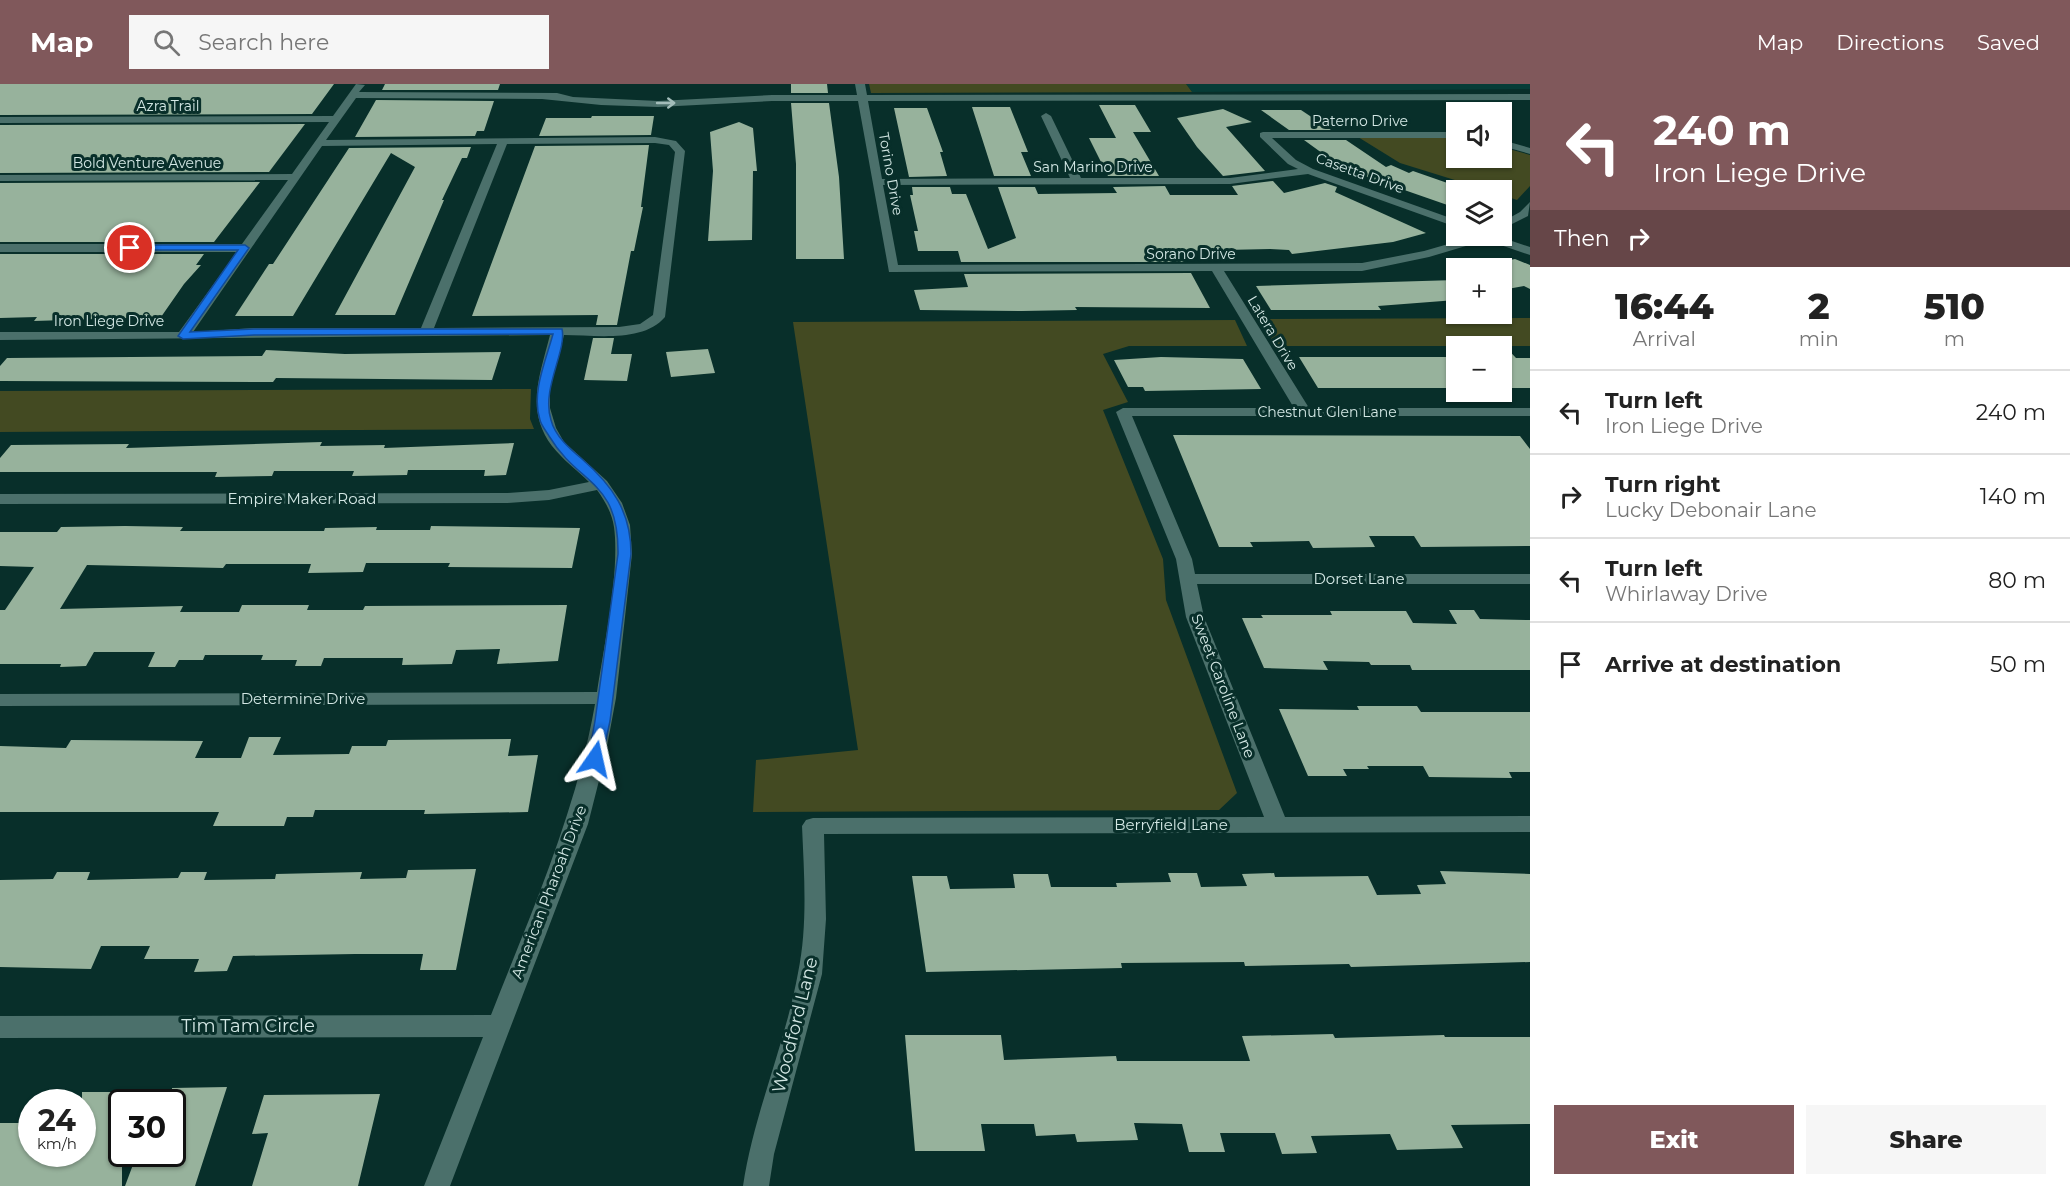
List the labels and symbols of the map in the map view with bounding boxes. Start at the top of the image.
street label: Azra Trail [137,97,199,115]
one-way arrow [656,97,676,109]
street label: Paterno Drive [1312,112,1408,130]
street label: Torino Drive [875,131,907,217]
street label: Casetta Drive [1313,149,1407,197]
street label: Bold Venture Avenue [73,154,221,172]
street label: San Marino Drive [1033,158,1153,176]
pin [104,222,155,273]
street label: Sorano Drive [1146,245,1236,263]
street label: Latera Drive [1244,292,1302,374]
street label: Iron Liege Drive [54,312,164,330]
street label: Chestnut Glen Lane [1257,403,1397,421]
street label: Empire Maker Road [227,489,377,508]
street label: Dorset Lane [1313,569,1405,588]
street label: Sweet Caroline Lane [1187,611,1260,761]
street label: Determine Drive [241,689,365,708]
position arrow [563,727,627,791]
street label: American Pharoah Drive [507,802,590,981]
street label: Berryfield Lane [1114,815,1228,834]
street label: Woodford Lane [767,955,823,1095]
street label: Tim Tam Circle [181,1015,315,1037]
speed limit sign: 30 [108,1089,186,1167]

